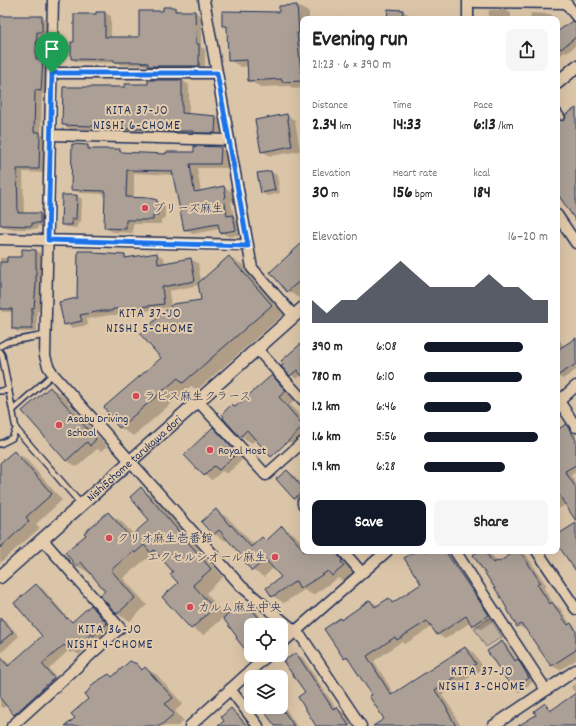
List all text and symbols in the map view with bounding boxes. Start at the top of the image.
text: Evening run [312,25,408,56]
button: share [506,29,548,71]
pin [35,32,69,73]
icon: arrive [41,38,63,60]
text: 21:23 · 6 × 390 m [312,56,391,75]
text: Distance [312,98,348,114]
text: Time [393,98,411,114]
text: Pace [473,98,493,114]
district label: KITA 37-JO NISHI 6-CHOME [93,102,181,136]
text: 2.34 [312,114,337,138]
text: 14:33 [393,114,421,138]
text: 6:13 [473,114,496,138]
text: km [337,119,351,135]
text: /km [496,119,514,135]
text: Elevation [312,166,350,182]
text: Heart rate [393,166,437,182]
text: kcal [473,166,490,182]
text: 30 [312,182,329,206]
text: 156 [393,182,413,206]
text: 184 [473,182,491,206]
text: m [329,187,339,203]
text: bpm [413,187,433,203]
place label: ブリーズ麻生 [153,201,224,218]
marker: ブリーズ麻生 [140,203,150,213]
text: Elevation [312,228,357,247]
text: 16–20 m [508,228,548,247]
district label: KITA 37-JO NISHI 5-CHOME [106,305,194,339]
text: 390 m [312,338,343,357]
text: 6:08 [376,338,397,357]
text: 780 m [312,368,341,387]
text: 6:10 [376,368,394,387]
place label: ラピス麻生クラース [144,389,251,406]
marker: ラピス麻生クラース [131,391,141,401]
text: 1.2 km [312,398,340,417]
text: 6:46 [376,398,396,417]
place label: Asabu Driving School [67,411,128,442]
street label: Nishi5chome tarukawa dori [83,412,186,506]
marker: Asabu Driving School [54,420,64,430]
text: 1.6 km [312,428,341,447]
text: 5:56 [376,428,397,447]
place label: Royal Host [218,443,267,460]
marker: Royal Host [205,445,215,455]
text: 1.9 km [312,458,340,477]
text: 6:28 [376,458,395,477]
button: Save [312,500,426,546]
button: Share [434,500,548,546]
place label: クリオ麻生壱番館 [117,531,213,548]
marker: クリオ麻生壱番館 [104,533,114,543]
place label: エクセルシオール麻生 [147,550,267,567]
marker: エクセルシオール麻生 [270,552,280,562]
place label: カルム麻生中央 [198,600,282,617]
marker: カルム麻生中央 [185,602,195,612]
map controls [244,618,288,714]
button: locate [244,618,288,662]
district label: KITA 36-JO NISHI 4-CHOME [67,621,153,655]
district label: KITA 37-JO NISHI 3-CHOME [438,663,526,697]
button: layers [244,670,288,714]

